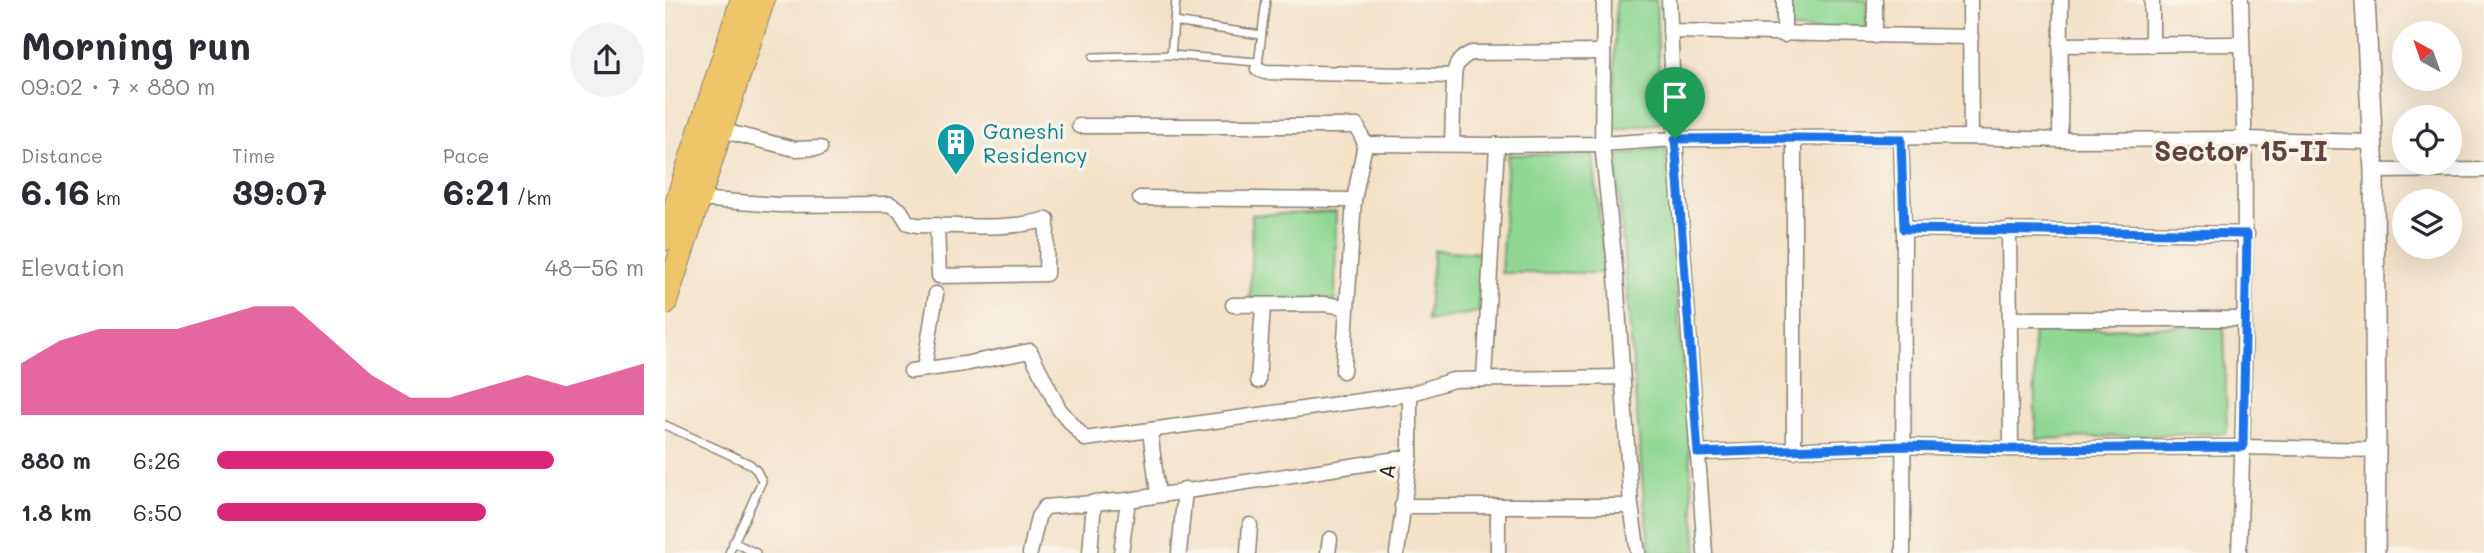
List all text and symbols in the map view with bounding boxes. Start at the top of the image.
text: Morning run [21,20,251,70]
north arrow [2392,21,2462,91]
map controls [2392,21,2462,259]
button: share [570,23,644,97]
pin [1645,67,1705,139]
text: 09:02 · 7 × 880 m [21,71,215,101]
icon: arrive [1656,78,1694,116]
button: locate [2392,105,2462,175]
place label: Ganeshi Residency [983,117,1087,168]
building icon: Ganeshi Residency [935,121,977,176]
district label: Sector 15-II [2154,132,2328,168]
text: Distance [21,143,103,168]
text: Time [232,143,275,168]
text: Pace [443,143,489,168]
text: 6.16 [21,168,90,214]
text: 39:07 [232,168,327,214]
text: 6:21 [443,168,510,214]
text: km [90,185,121,210]
text: /km [510,185,552,210]
button: layers [2392,189,2462,259]
text: Elevation [21,252,124,282]
text: 48–56 m [545,252,644,282]
text: 880 m [21,445,91,475]
text: 6:26 [133,445,181,475]
street label: A [1372,462,1400,480]
text: 1.8 km [21,497,91,527]
text: 6:50 [133,497,182,527]

